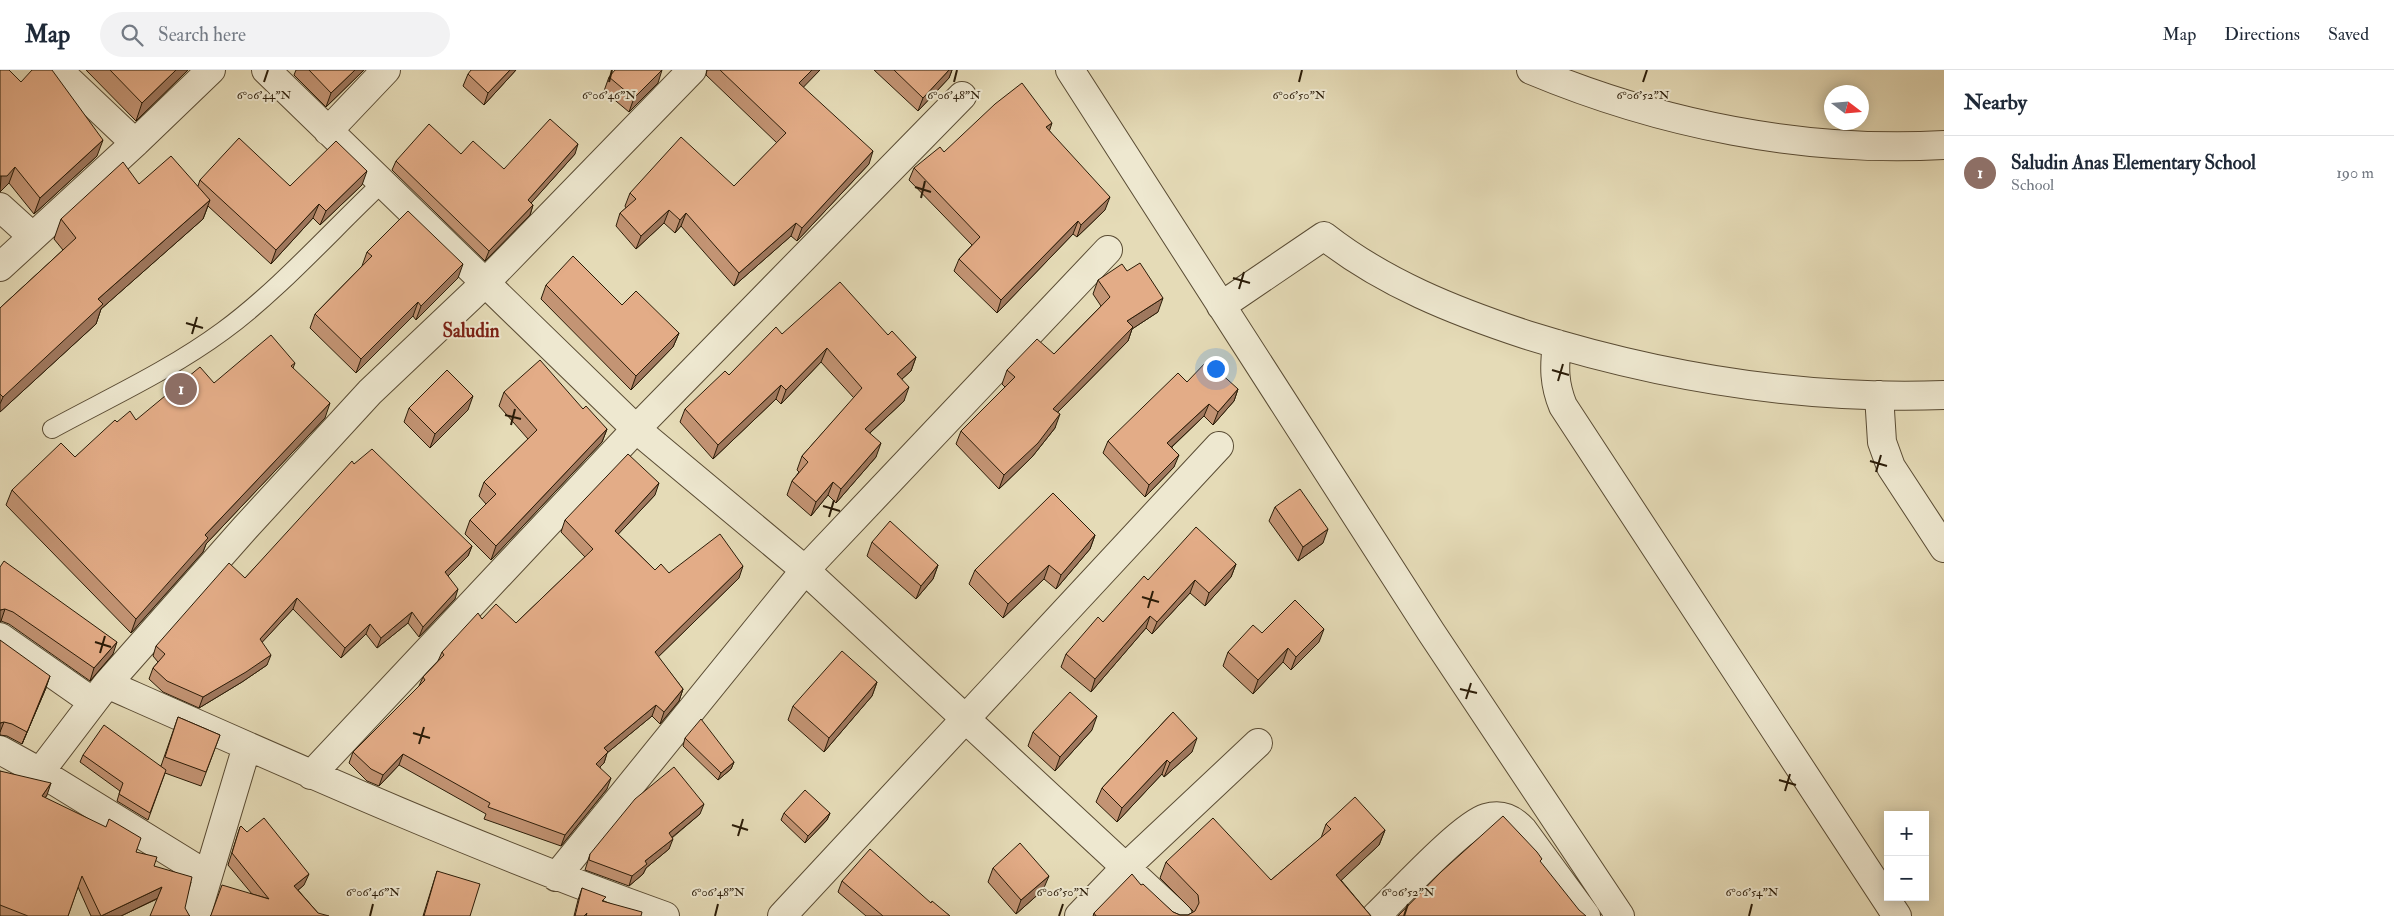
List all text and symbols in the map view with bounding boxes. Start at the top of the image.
search box [100,12,450,57]
text: Map [25,19,70,50]
icon: search [118,21,146,49]
text: Search here [158,23,246,47]
text: Map [2163,23,2196,46]
text: Directions [2224,23,2300,46]
text: Saved [2328,23,2369,46]
north arrow [1824,85,1869,130]
text: 6°06'44"N [237,88,291,103]
text: 6°06'46"N [582,88,636,103]
text: 6°06'48"N [927,88,981,103]
text: 6°06'50"N [1273,88,1326,103]
text: 6°06'52"N [1617,88,1670,103]
text: Nearby [1964,89,2027,116]
text: Saludin Anas Elementary School [2011,151,2256,175]
text: 1 [1977,163,1983,183]
text: 190 m [2336,163,2374,183]
text: School [2011,175,2054,195]
district label: Saludin [442,319,500,343]
your location [1203,356,1229,382]
pin: 1 [165,370,197,408]
map controls [1884,811,1929,901]
button: + [1884,811,1929,856]
button: − [1884,856,1929,901]
text: 6°06'46"N [346,885,400,900]
text: 6°06'48"N [691,885,745,900]
text: 6°06'50"N [1037,885,1090,900]
text: 6°06'52"N [1382,885,1435,900]
text: 6°06'54"N [1726,885,1779,900]

